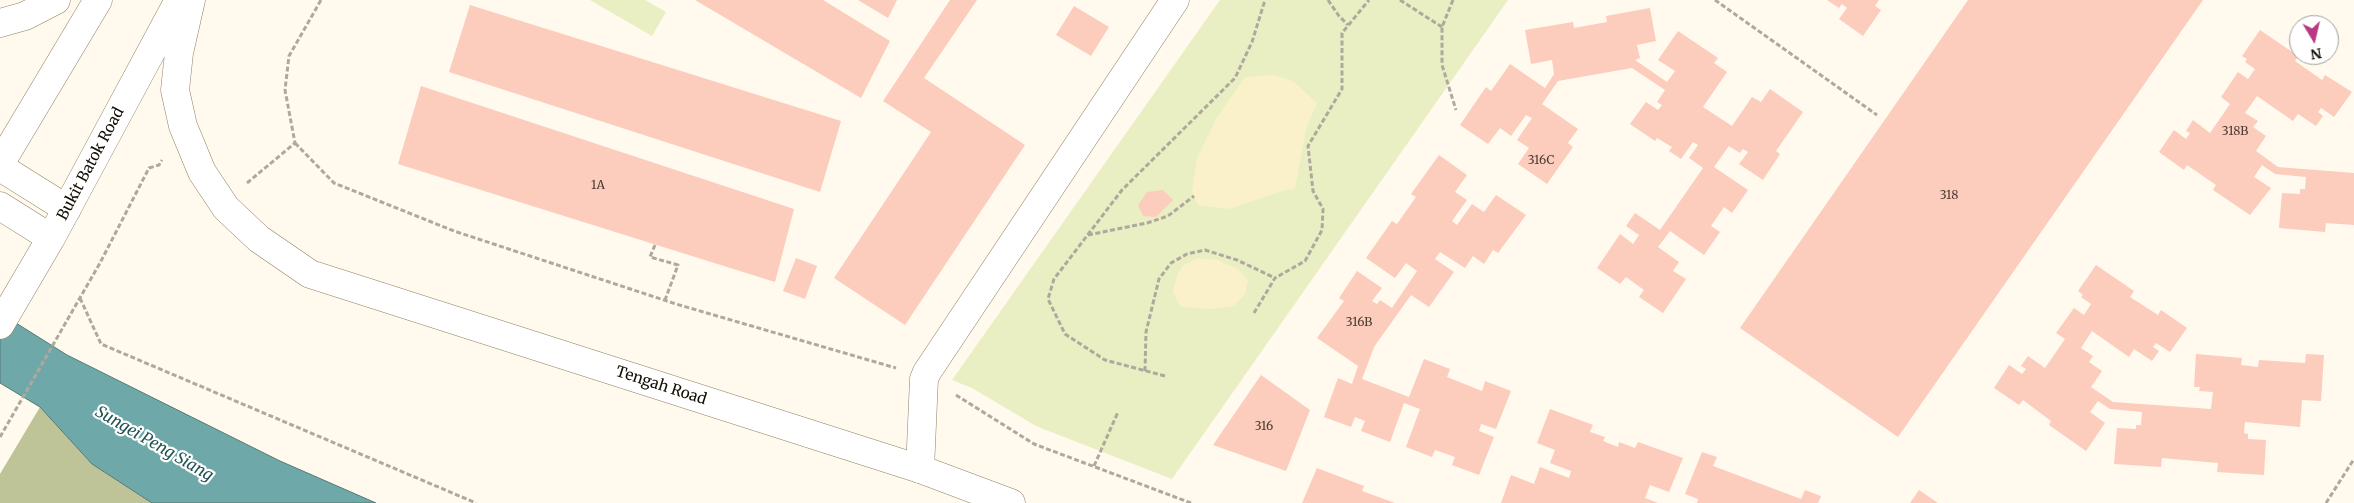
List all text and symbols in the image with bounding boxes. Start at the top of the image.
north arrow [2289,15,2339,65]
text: N [2309,44,2323,64]
street label: Bukit Batok Road [54,105,128,223]
house number: 318B [2222,125,2248,139]
house number: 316C [1528,154,1554,168]
house number: 1A [591,179,605,193]
house number: 318 [1940,189,1958,203]
house number: 316B [1346,316,1372,330]
street label: Tengah Road [613,363,709,409]
water label: Sungei Peng Siang [92,402,216,486]
house number: 316 [1255,420,1273,434]

